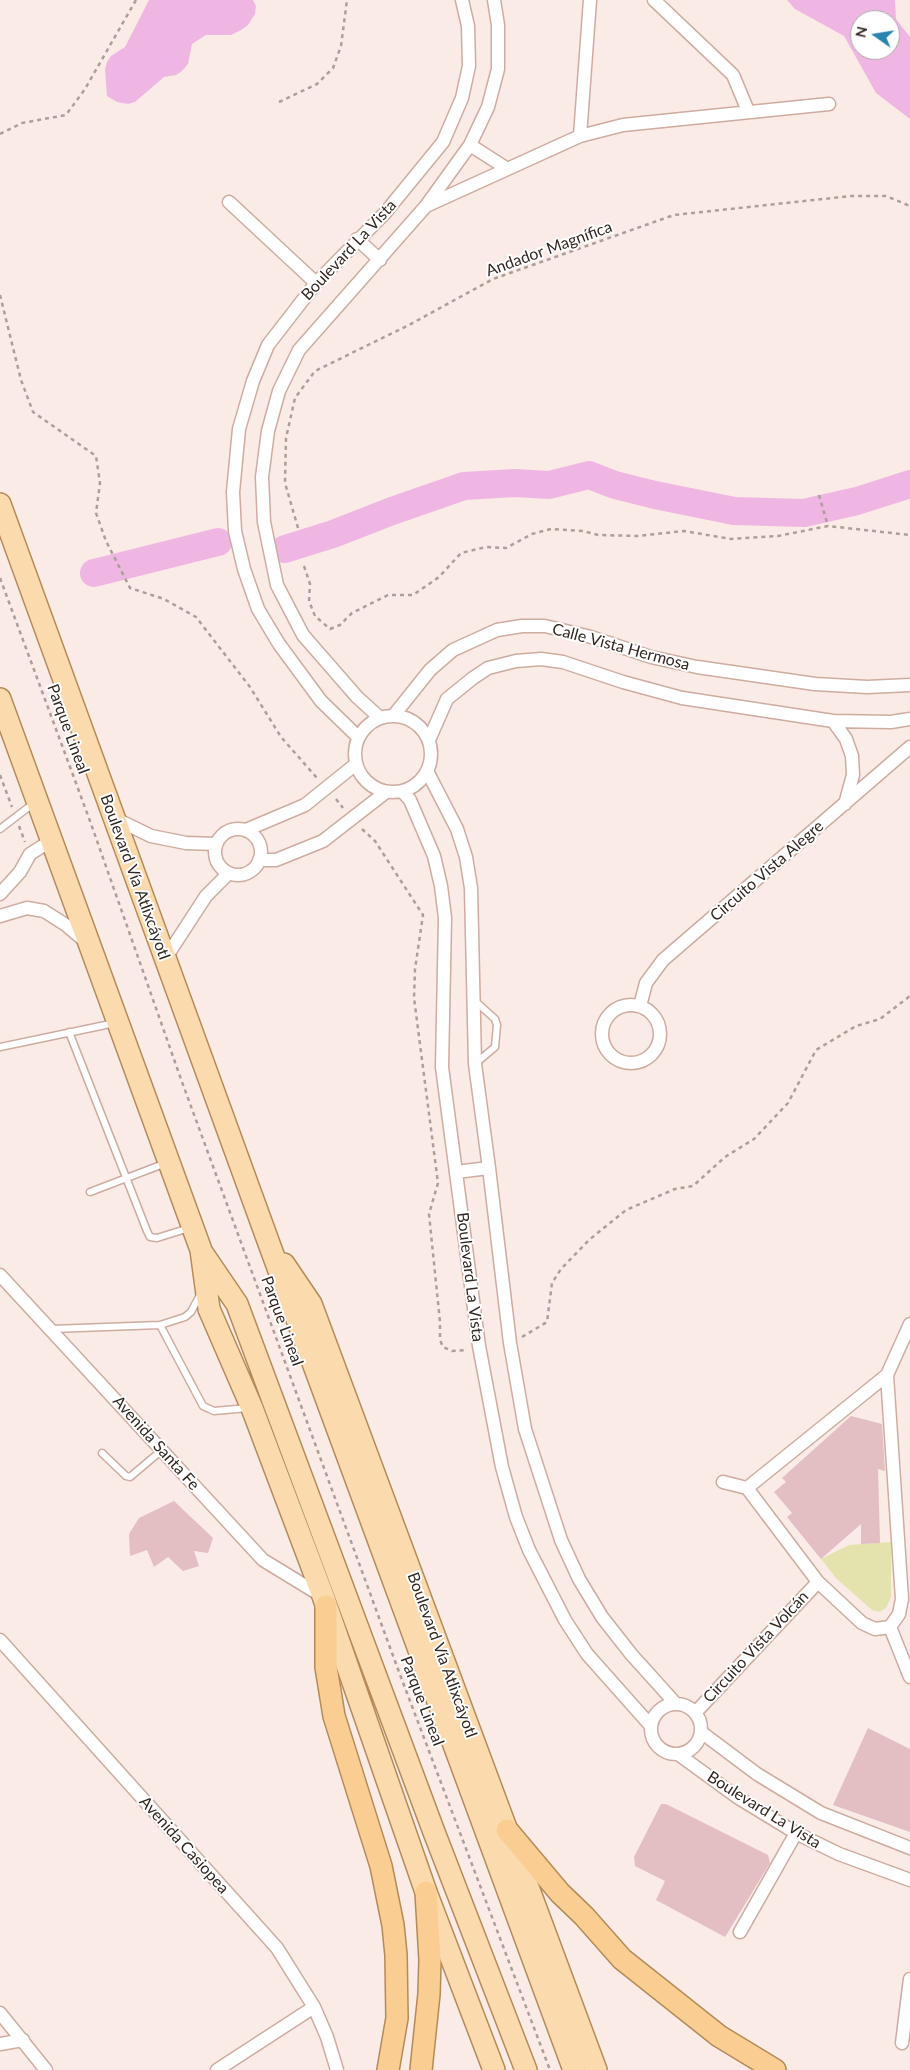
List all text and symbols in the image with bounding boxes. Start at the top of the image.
north arrow [850,10,900,60]
text: N [851,25,870,39]
street label: Boulevard La Vista [298,196,400,304]
street label: Andador Magnífica [483,217,615,281]
street label: Calle Vista Hermosa [550,619,692,675]
street label: Parque Lineal [43,681,93,777]
street label: Boulevard Vía Atlixcáyotl [96,792,174,962]
street label: Circuito Vista Alegre [706,817,828,925]
street label: Boulevard La Vista [453,1211,487,1343]
street label: Parque Lineal [257,1273,307,1369]
street label: Avenida Santa Fe [109,1392,203,1494]
street label: Boulevard Vía Atlixcáyotl [403,1570,481,1740]
street label: Circuito Vista Volcán [699,1587,813,1707]
street label: Parque Lineal [396,1653,448,1749]
street label: Boulevard La Vista [704,1767,824,1853]
street label: Avenida Casiopea [135,1792,233,1898]

